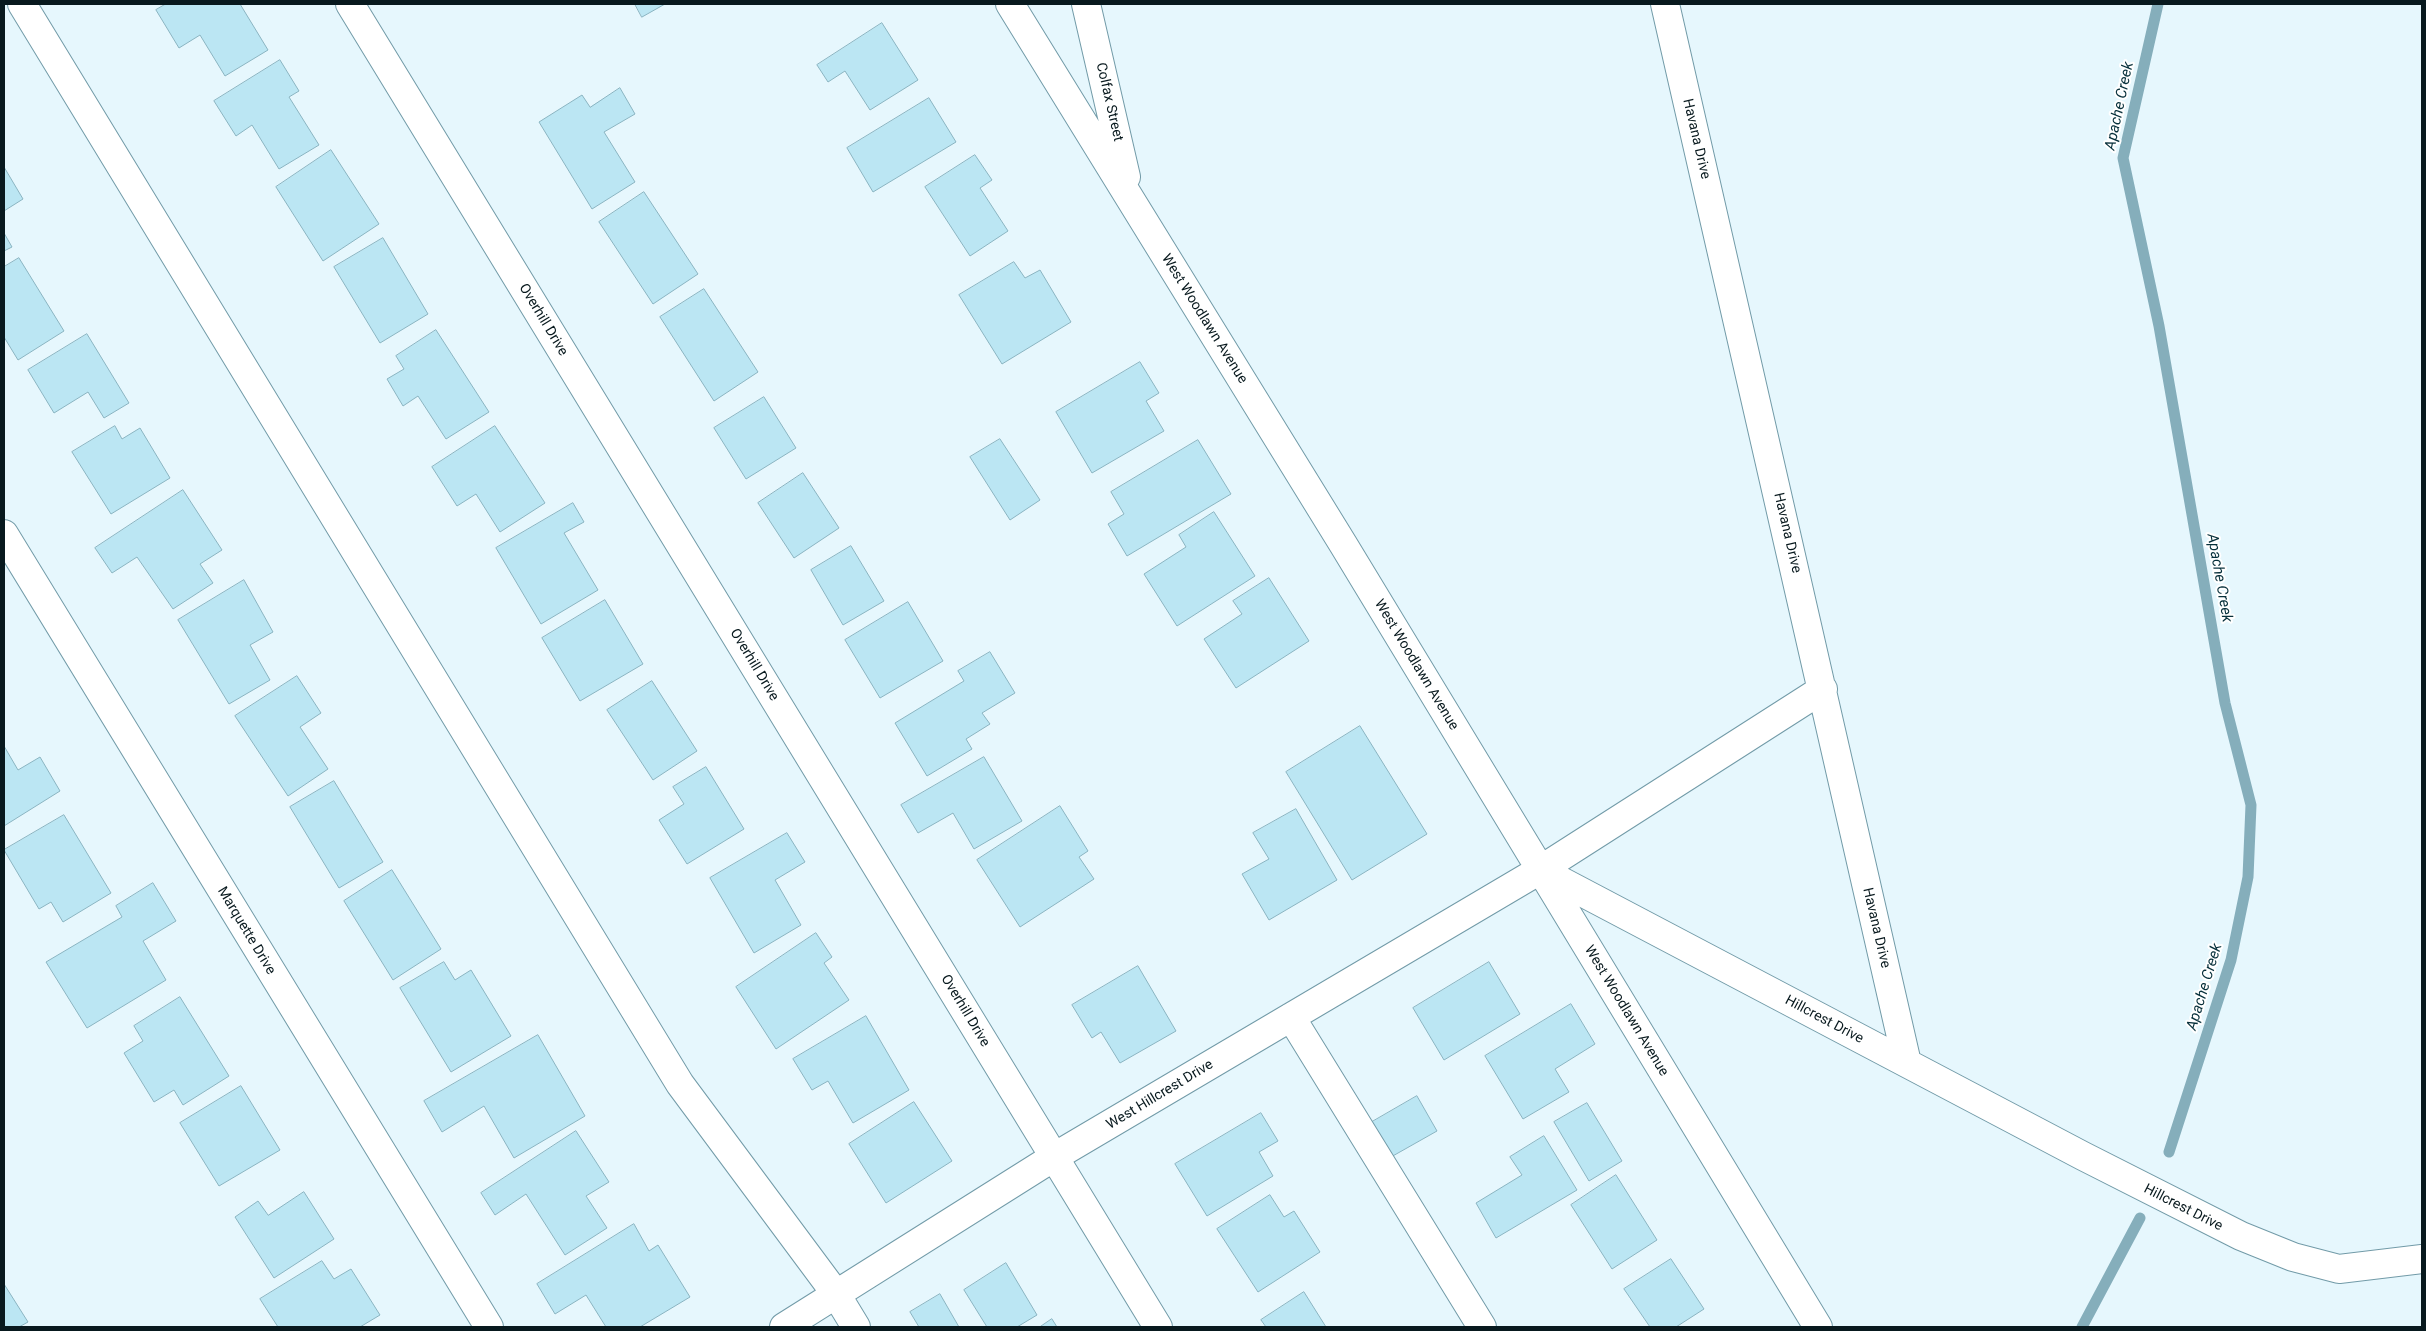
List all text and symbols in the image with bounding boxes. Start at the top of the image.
water label: Apache Creek [2102,60,2138,152]
street label: Colfax Street [1092,61,1126,143]
street label: Havana Drive [1679,97,1713,181]
street label: West Woodlawn Avenue [1157,251,1251,387]
street label: Overhill Drive [515,281,571,359]
street label: Havana Drive [1770,491,1804,575]
water label: Apache Creek [2202,532,2236,624]
street label: West Woodlawn Avenue [1370,597,1462,733]
street label: Overhill Drive [726,626,782,704]
street label: Marquette Drive [213,884,279,978]
street label: Havana Drive [1859,886,1893,970]
water label: Apache Creek [2183,941,2227,1033]
street label: West Woodlawn Avenue [1580,943,1672,1079]
street label: Overhill Drive [937,972,993,1050]
street label: Hillcrest Drive [1782,992,1866,1048]
street label: West Hillcrest Drive [1104,1057,1216,1133]
street label: Hillcrest Drive [2141,1181,2225,1235]

